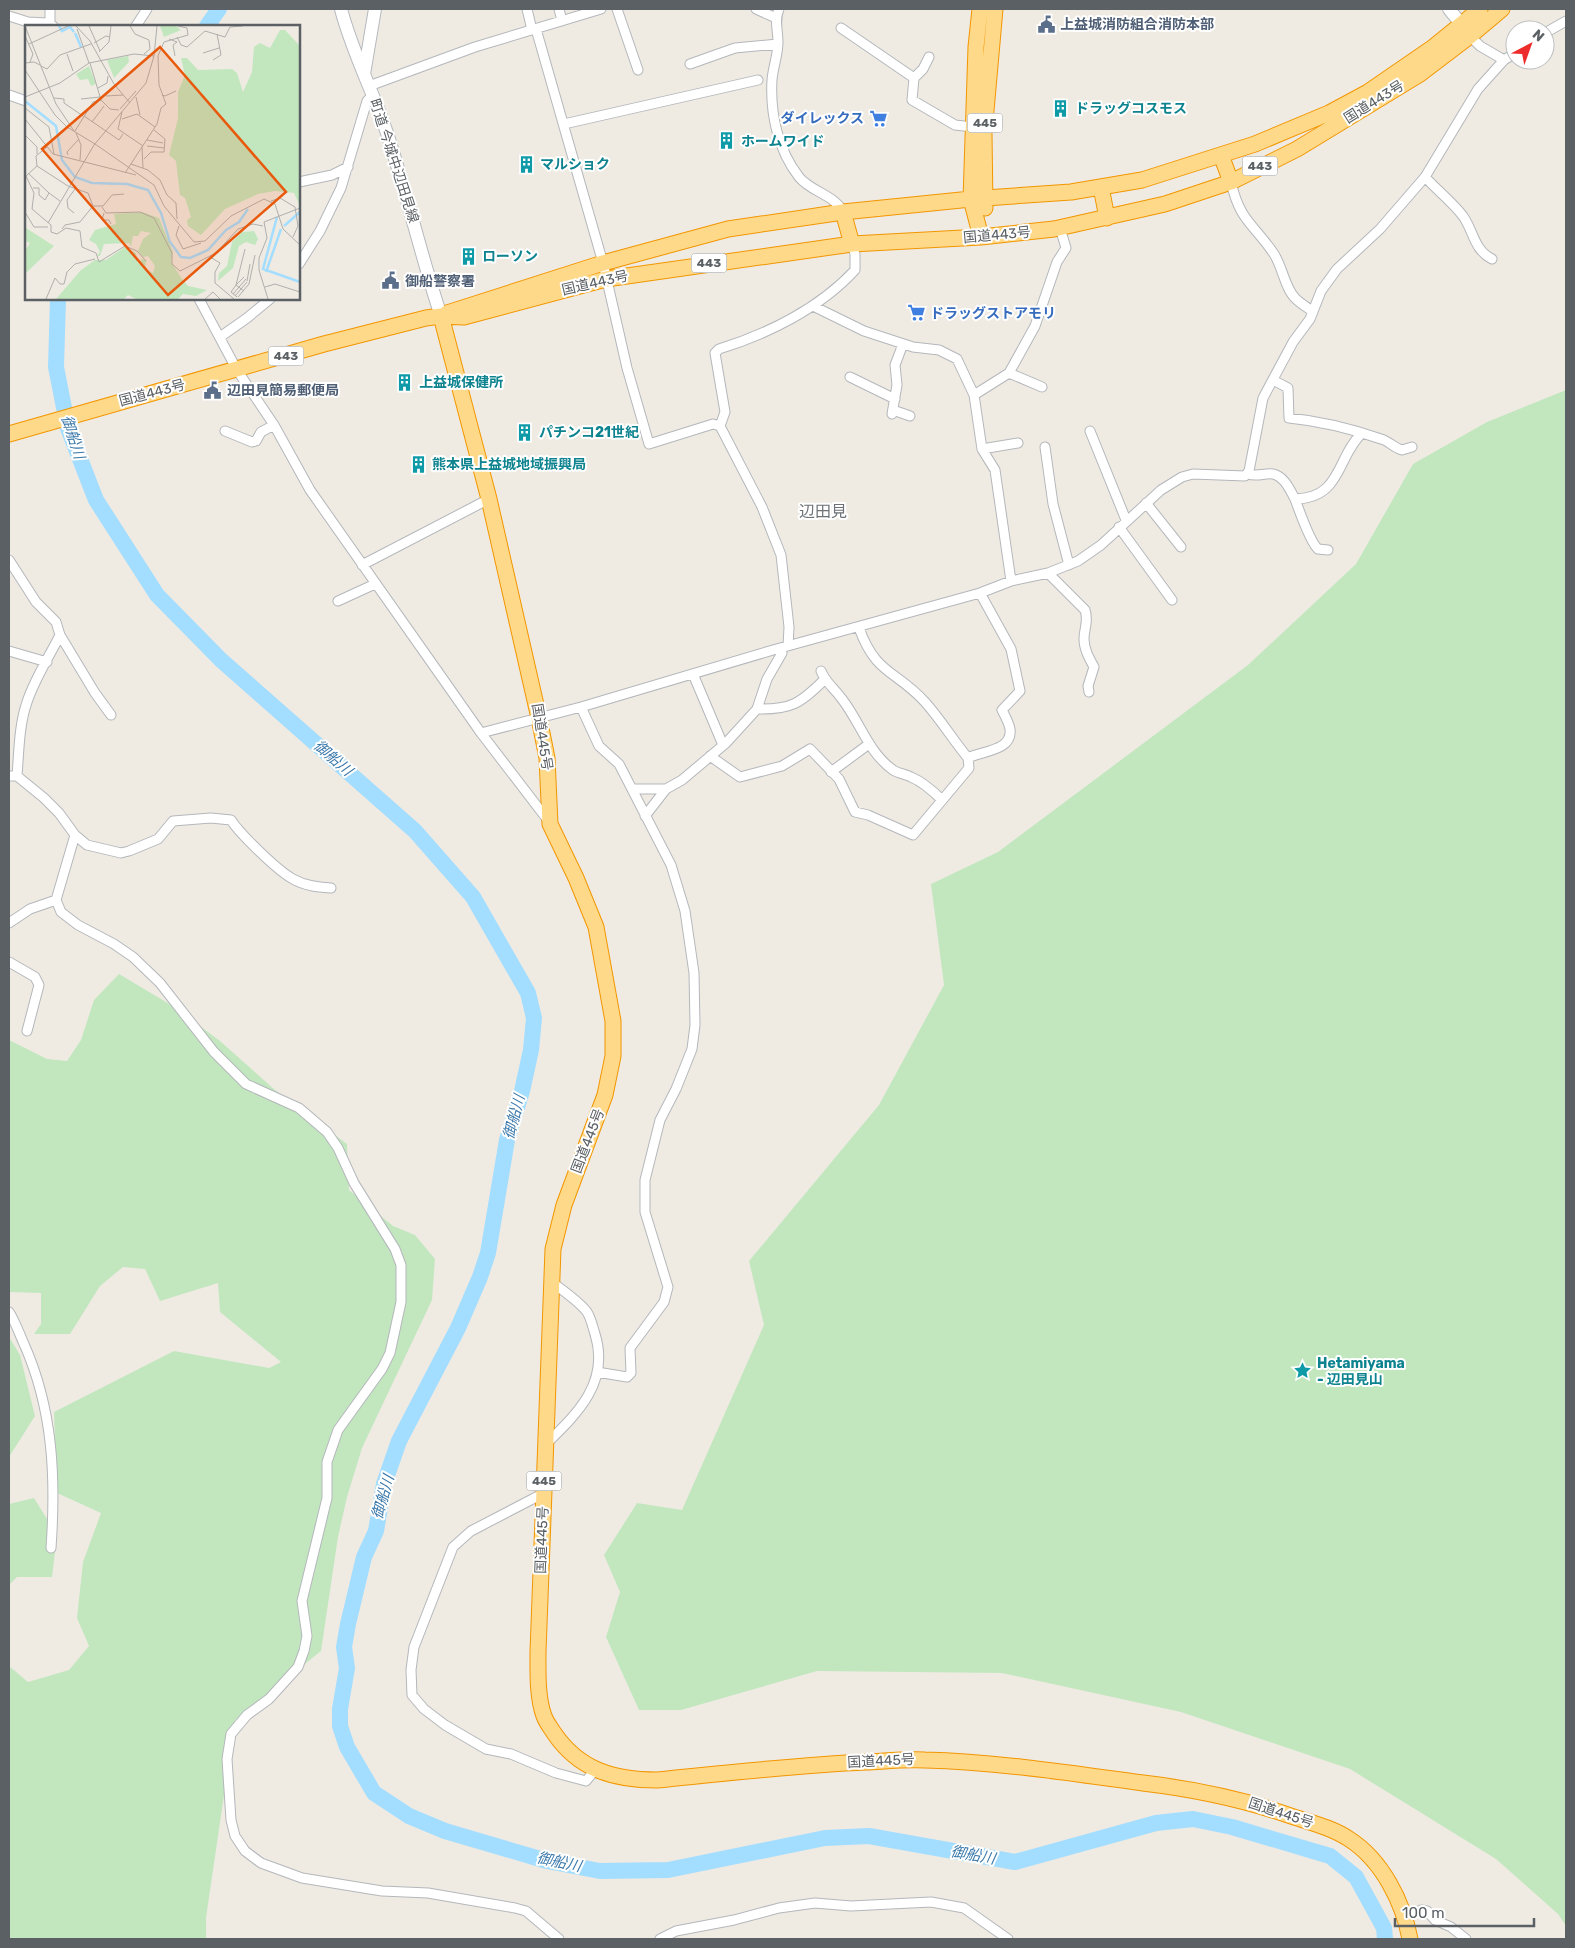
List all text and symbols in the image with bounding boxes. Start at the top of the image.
public building icon: 上益城消防組合消防本部 [1036,14,1056,34]
place label: 上益城消防組合消防本部 [1060,16,1214,33]
north arrow [1505,20,1555,70]
inset map [25,25,300,300]
text: N [1529,26,1548,45]
street label: 国道443号 [1341,77,1407,127]
street label: 町道 今城中辺田見線 [366,97,422,225]
building icon: ドラッグコスモス [1051,98,1071,118]
place label: ドラッグコスモス [1075,100,1187,117]
supermarket icon: ダイレックス [868,108,888,128]
place label: ダイレックス [780,110,864,127]
road number: 445 [968,114,1002,132]
building icon: ホームワイド [717,131,737,151]
place label: ホームワイド [741,133,825,150]
building icon: マルショク [516,154,536,174]
place label: マルショク [540,156,610,173]
road number: 443 [1242,157,1278,176]
street label: 国道443号 [962,224,1032,246]
building icon: ローソン [458,246,478,266]
place label: ローソン [482,248,538,265]
road number: 443 [692,254,726,272]
street label: 国道443号 [560,267,630,299]
public building icon: 御船警察署 [381,271,401,291]
place label: 御船警察署 [405,273,475,290]
supermarket icon: ドラッグストアモリ [906,303,926,323]
place label: ドラッグストアモリ [930,305,1056,322]
road number: 443 [268,346,304,366]
building icon: 上益城保健所 [395,372,415,392]
place label: 上益城保健所 [419,374,503,391]
street label: 国道443号 [117,376,187,410]
public building icon: 辺田見簡易郵便局 [203,380,223,400]
place label: 辺田見簡易郵便局 [227,382,339,399]
water label: 御船川 [57,413,89,463]
building icon: パチンコ21世紀 [515,422,535,442]
place label: パチンコ21世紀 [539,424,639,441]
building icon: 熊本県上益城地域振興局 [408,454,428,474]
place label: 熊本県上益城地域振興局 [432,456,586,473]
district label: 辺田見 [799,502,847,521]
street label: 国道445号 [528,702,556,772]
water label: 御船川 [310,736,357,781]
water label: 御船川 [499,1091,529,1141]
street label: 国道445号 [568,1106,608,1176]
place label: Hetamiyama - 辺田見山 [1317,1355,1405,1388]
place icon: Hetamiyama - 辺田見山 [1293,1361,1313,1381]
water label: 御船川 [368,1471,398,1521]
road number: 445 [526,1472,562,1490]
street label: 国道445号 [532,1506,552,1574]
street label: 国道445号 [847,1751,915,1771]
street label: 国道445号 [1246,1794,1316,1832]
water label: 御船川 [949,1842,999,1868]
water label: 御船川 [535,1849,585,1876]
scale bar [1395,1896,1534,1928]
text: 100 m [1402,1904,1444,1922]

